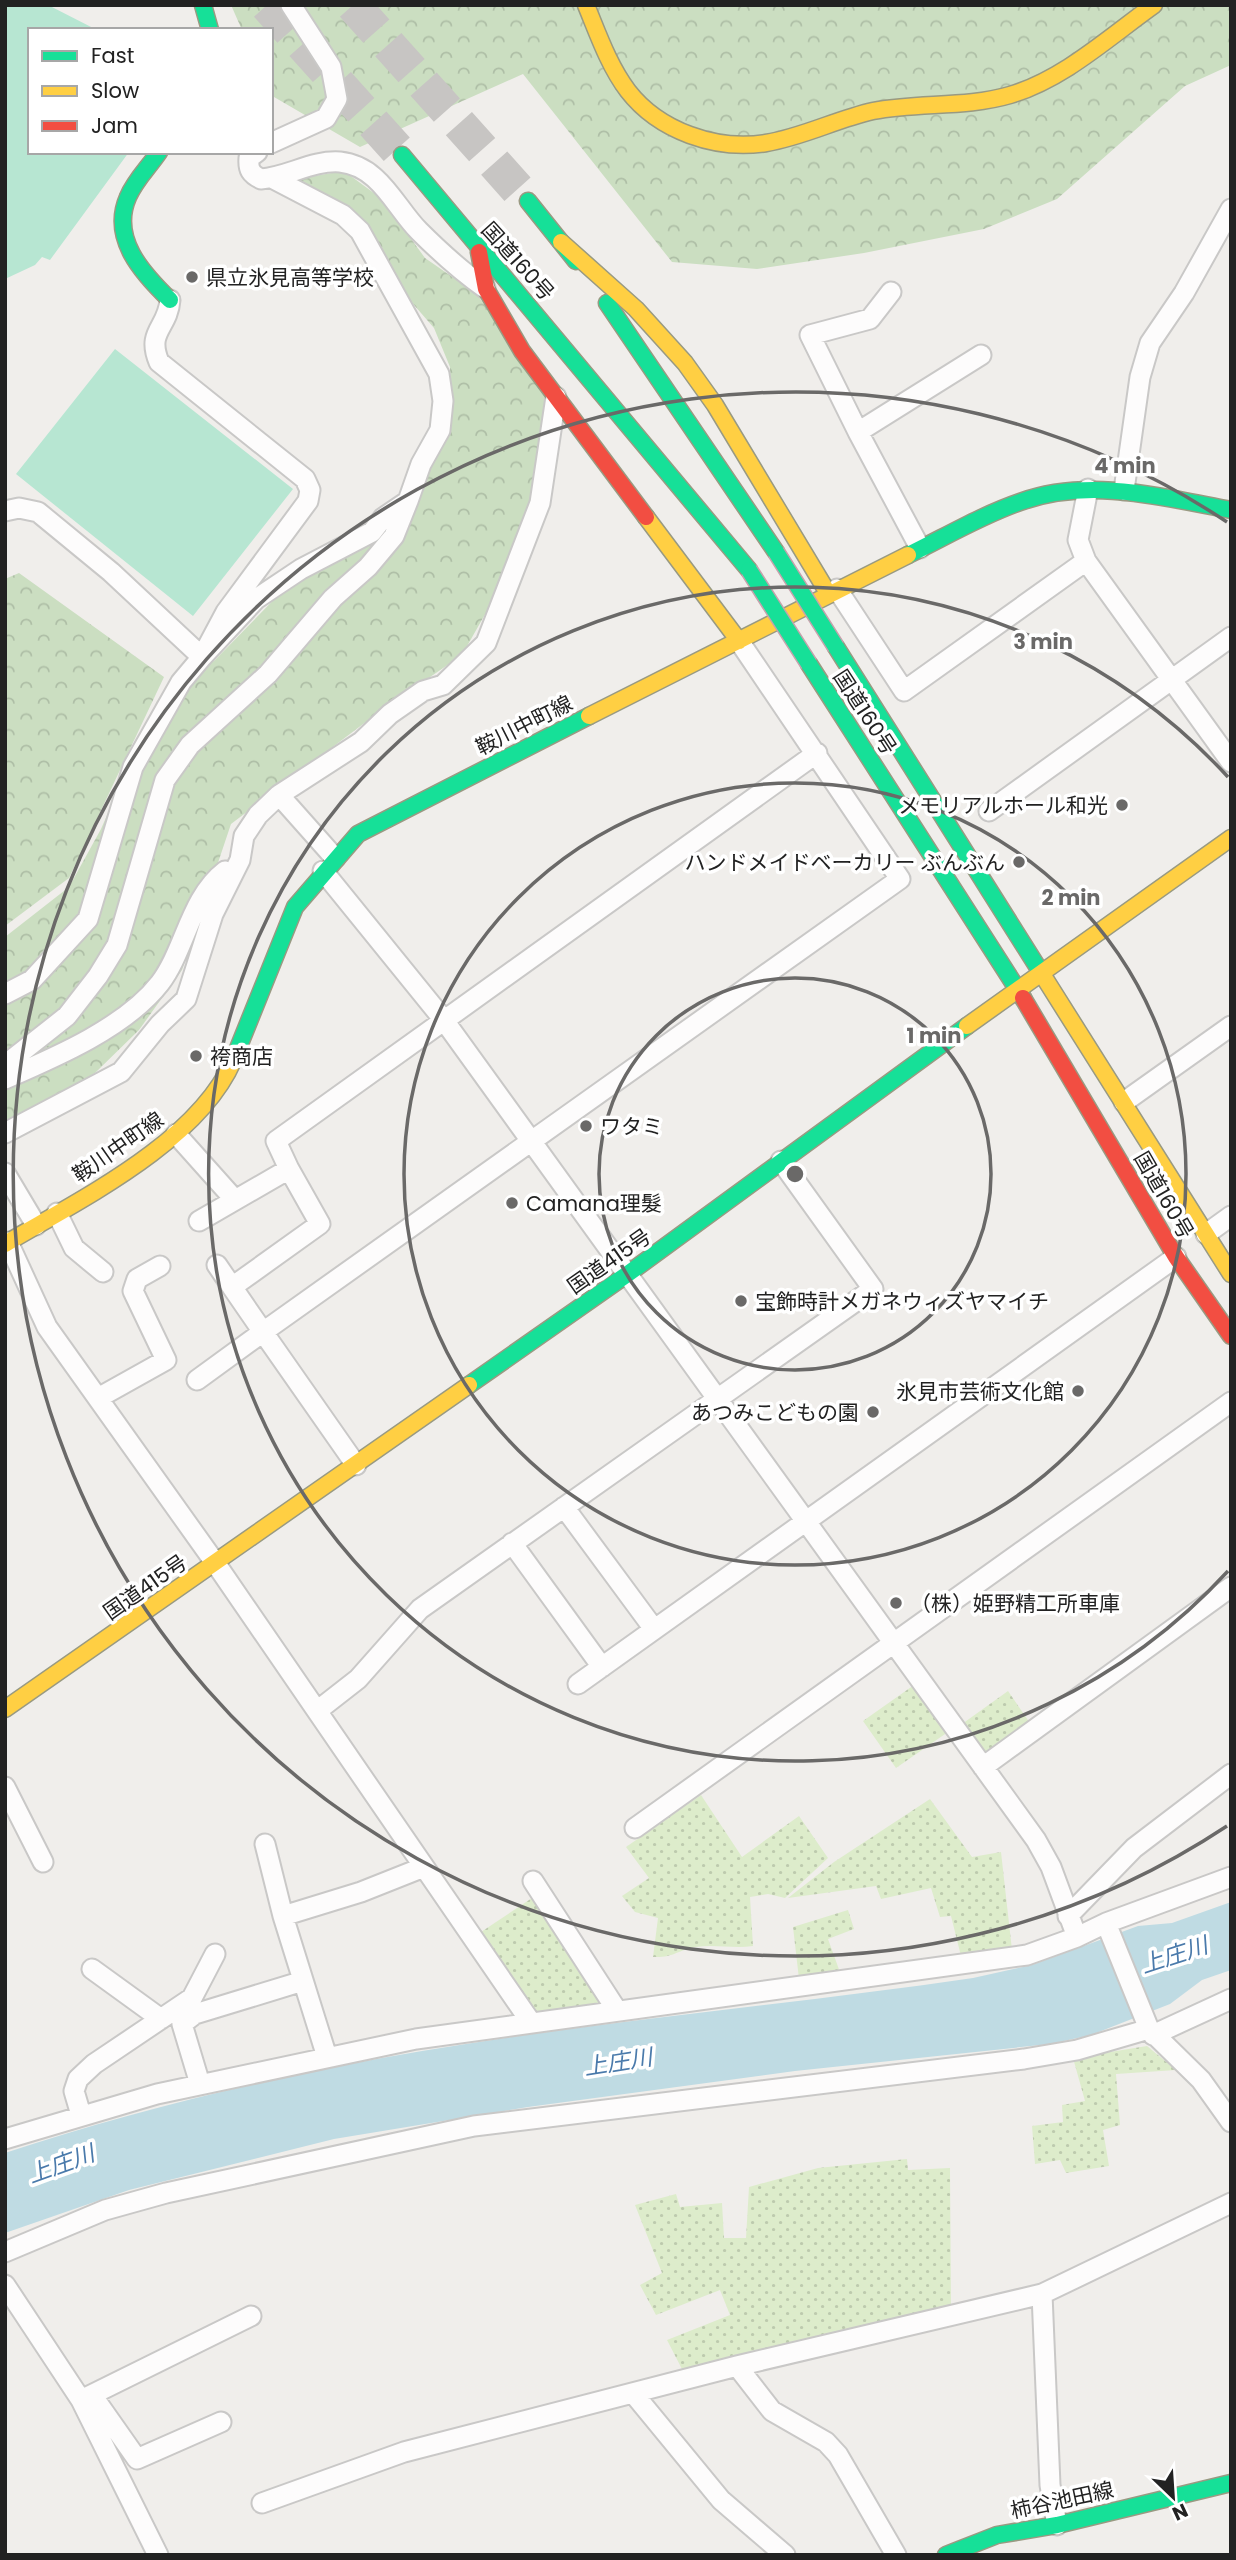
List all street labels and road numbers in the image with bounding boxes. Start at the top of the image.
street label: 国道160号 [475,216,561,306]
street label: 国道160号 [827,664,903,760]
street label: 鞍川中町線 [471,688,577,762]
street label: 鞍川中町線 [67,1105,169,1189]
street label: 国道160号 [1127,1146,1201,1244]
street label: 国道415号 [561,1222,657,1300]
street label: 国道415号 [97,1548,193,1626]
street label: 柿谷池田線 [1008,2475,1116,2525]

